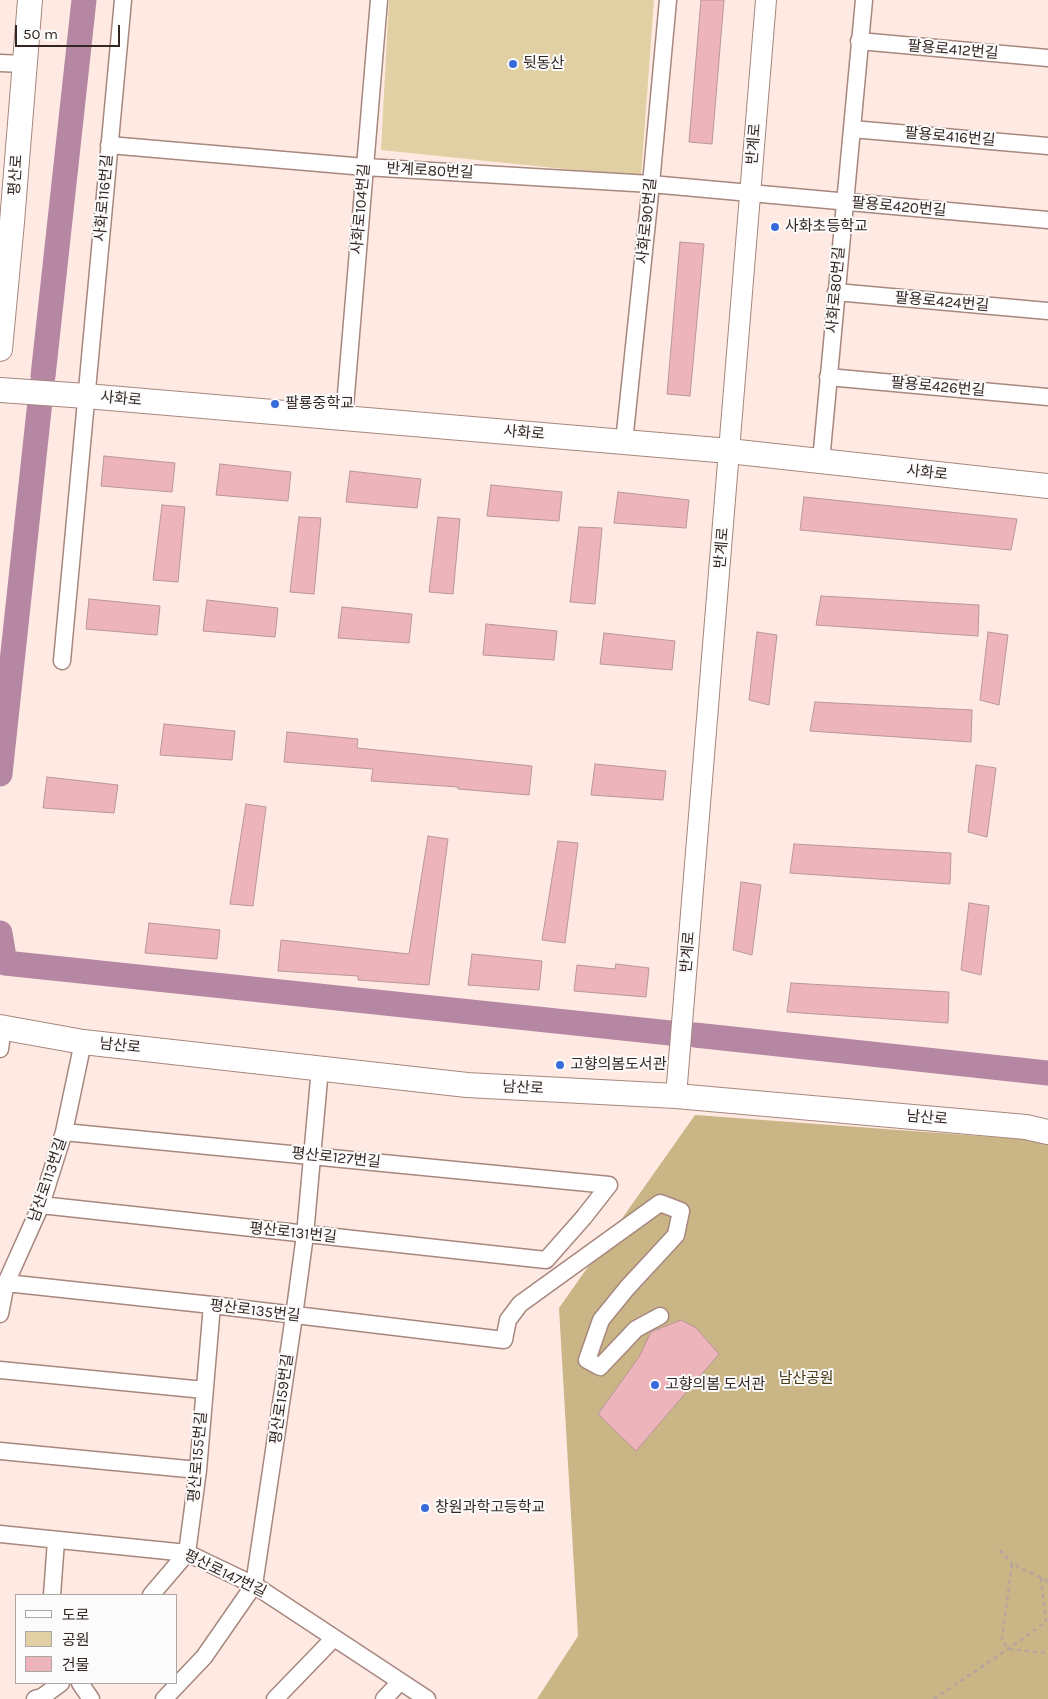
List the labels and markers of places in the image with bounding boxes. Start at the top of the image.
place label: 뒷동산 [523,55,564,73]
marker: 뒷동산 [507,58,519,70]
place label: 사화초등학교 [785,218,868,236]
marker: 사화초등학교 [769,221,781,233]
place label: 팔룡중학교 [285,395,354,413]
marker: 팔룡중학교 [269,398,281,410]
place label: 고향의봄도서관 [570,1056,667,1074]
marker: 고향의봄도서관 [554,1059,566,1071]
place label: 고향의봄 도서관 [665,1376,765,1394]
marker: 고향의봄 도서관 [649,1379,661,1391]
place label: 창원과학고등학교 [435,1499,545,1517]
marker: 창원과학고등학교 [419,1502,431,1514]

